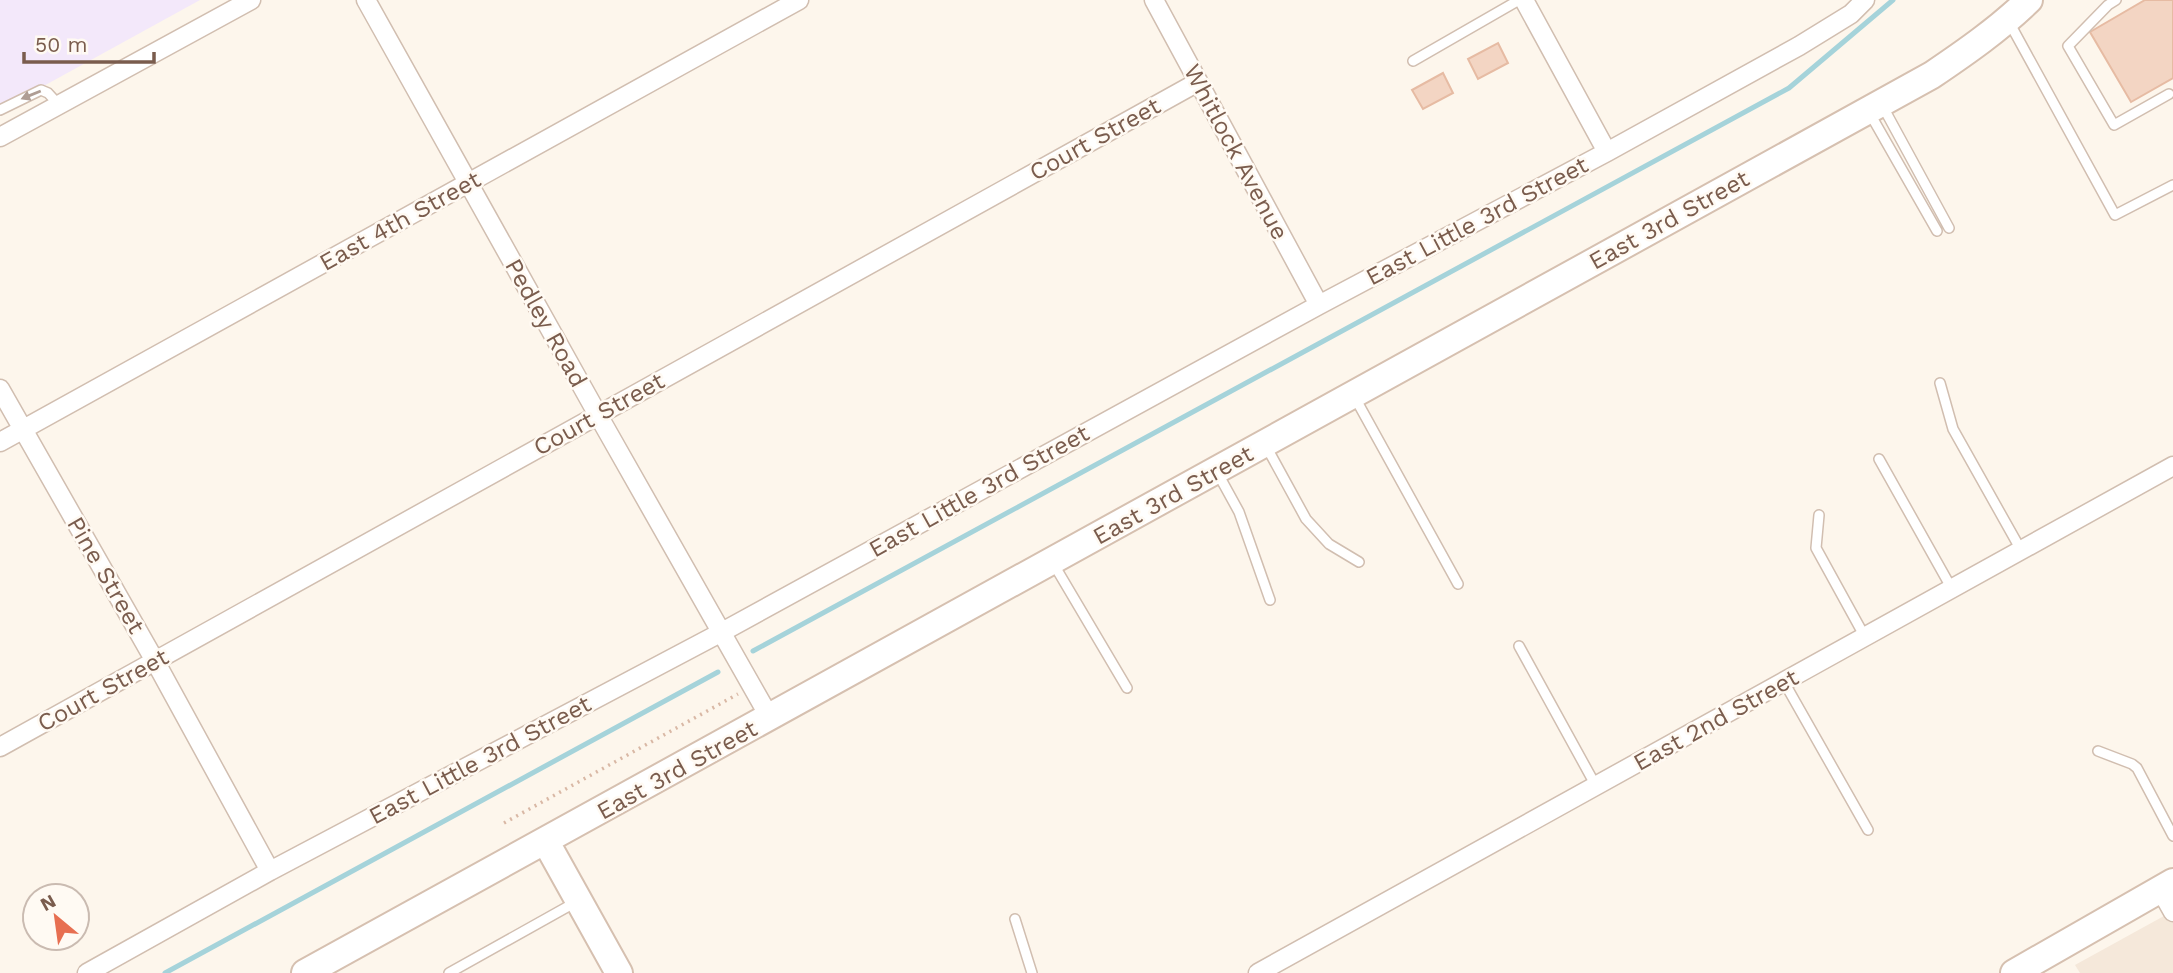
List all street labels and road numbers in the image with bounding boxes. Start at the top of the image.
street label: Whitlock Avenue [1178,59,1294,245]
street label: Court Street [1025,92,1165,186]
street label: East Little 3rd Street [1361,151,1593,291]
street label: East 3rd Street [1584,164,1754,276]
street label: East 4th Street [315,165,485,277]
street label: Pedley Road [499,254,593,392]
street label: Court Street [529,367,669,461]
street label: East Little 3rd Street [864,419,1094,563]
street label: East 3rd Street [1088,439,1258,551]
street label: Pine Street [61,512,151,638]
street label: Court Street [33,643,173,737]
street label: East 2nd Street [1629,663,1803,777]
street label: East Little 3rd Street [364,690,596,830]
street label: East 3rd Street [592,714,762,826]

